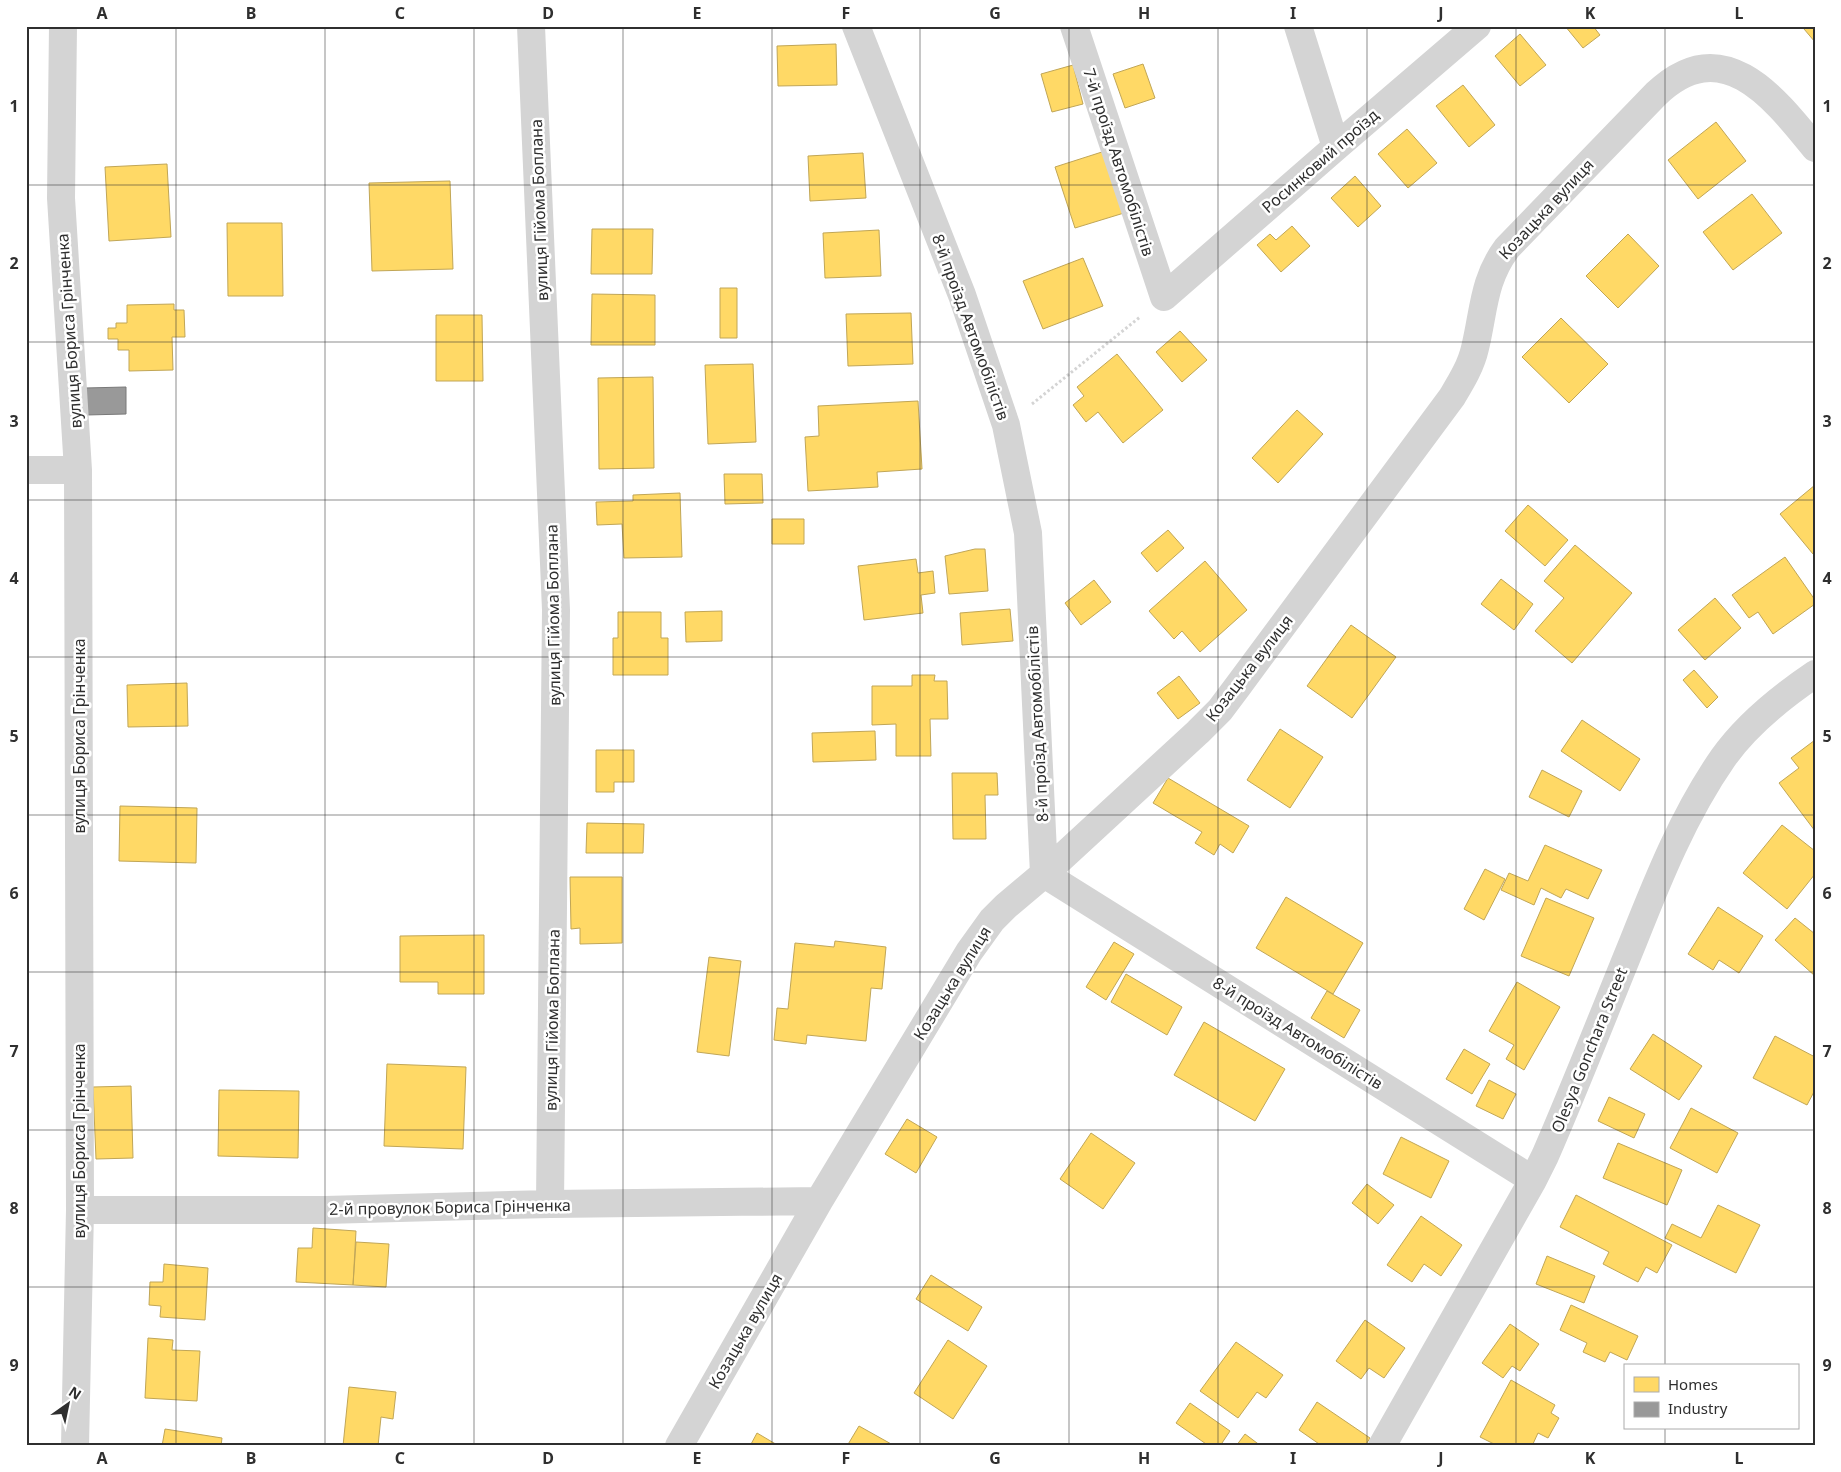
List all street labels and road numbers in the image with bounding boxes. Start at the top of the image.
street label: 7-й проїзд Автомобілістів [1078,65,1160,259]
street label: Росинковий проїзд [1257,104,1383,218]
street label: вулиця Гійома Боплана [525,119,553,301]
street label: Козацька вулиця [1494,154,1598,264]
street label: 8-й проїзд Автомобілістів [927,231,1015,423]
street label: вулиця Бориса Грінченка [51,233,87,429]
street label: вулиця Гійома Боплана [540,524,566,706]
street label: Козацька вулиця [1200,610,1298,726]
street label: 8-й проїзд Автомобілістів [1021,625,1053,823]
street label: вулиця Бориса Грінченка [68,638,90,834]
street label: Козацька вулиця [908,922,996,1044]
street label: вулиця Гійома Боплана [539,929,565,1111]
street label: Olesya Gonchara Street [1546,964,1632,1136]
street label: 8-й проїзд Автомобілістів [1209,972,1387,1094]
street label: вулиця Бориса Грінченка [68,1043,90,1239]
street label: 2-й провулок Бориса Грінченка [329,1194,571,1220]
street label: Козацька вулиця [703,1269,787,1393]

